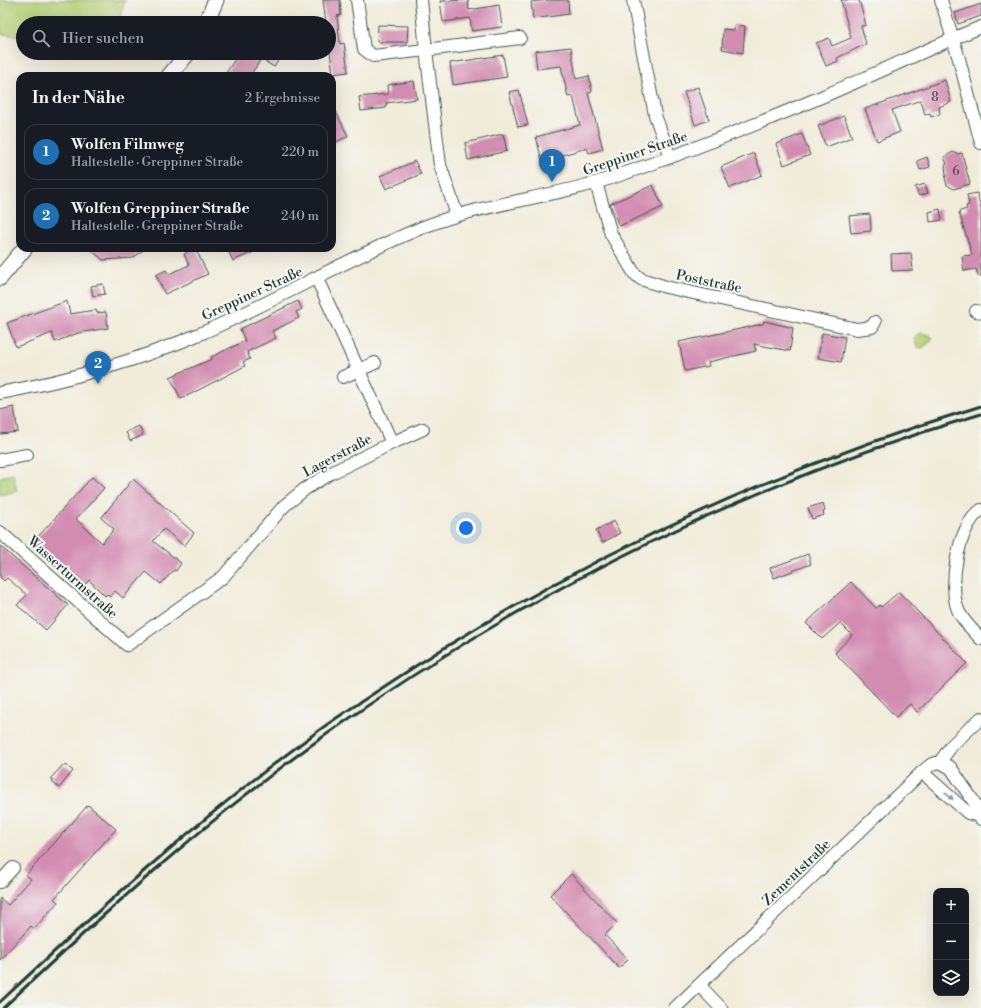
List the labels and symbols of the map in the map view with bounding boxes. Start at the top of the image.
house number: 8 [931,90,939,105]
street label: Greppiner Straße [581,128,690,180]
pin: 1 [539,149,565,182]
house number: 6 [952,164,960,179]
street label: Greppiner Straße [199,263,306,325]
street label: Poststraße [674,266,743,298]
pin: 2 [85,351,111,384]
street label: Lagerstraße [300,430,375,482]
your location [456,518,476,538]
street label: Wasserturmstraße [23,532,121,623]
one-way arrow [945,791,954,800]
street label: Zementstraße [759,836,835,910]

